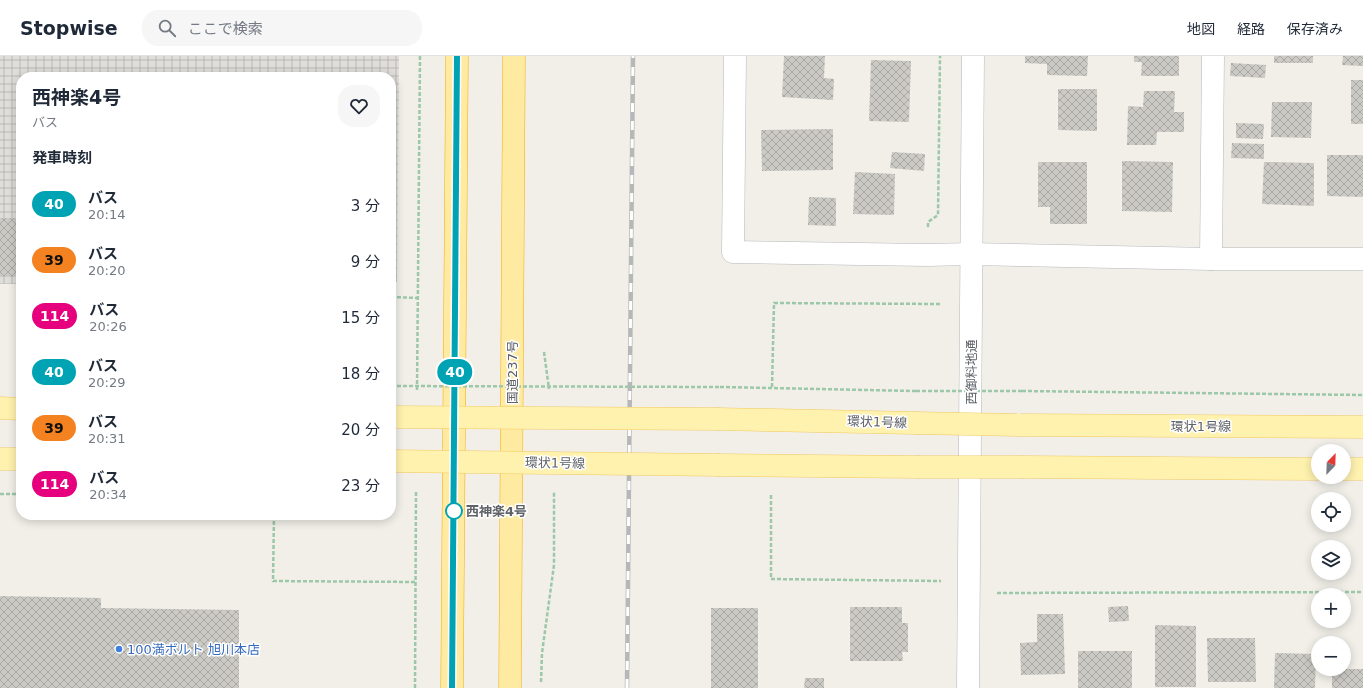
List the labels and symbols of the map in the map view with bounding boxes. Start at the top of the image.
street label: 西御料地通 [964,339,979,405]
street label: 国道237号 [505,340,520,404]
line badge: 40 [437,359,473,385]
street label: 環状1号線 [847,413,907,431]
street label: 環状1号線 [1171,419,1231,434]
north arrow [1311,444,1351,484]
street label: 環状1号線 [525,455,585,471]
marker: 西神楽4号 [445,502,463,520]
place label: 西神楽4号 [466,504,527,519]
place label: 100満ボルト 旭川本店 [127,642,260,657]
marker: 100満ボルト 旭川本店 [114,644,124,654]

